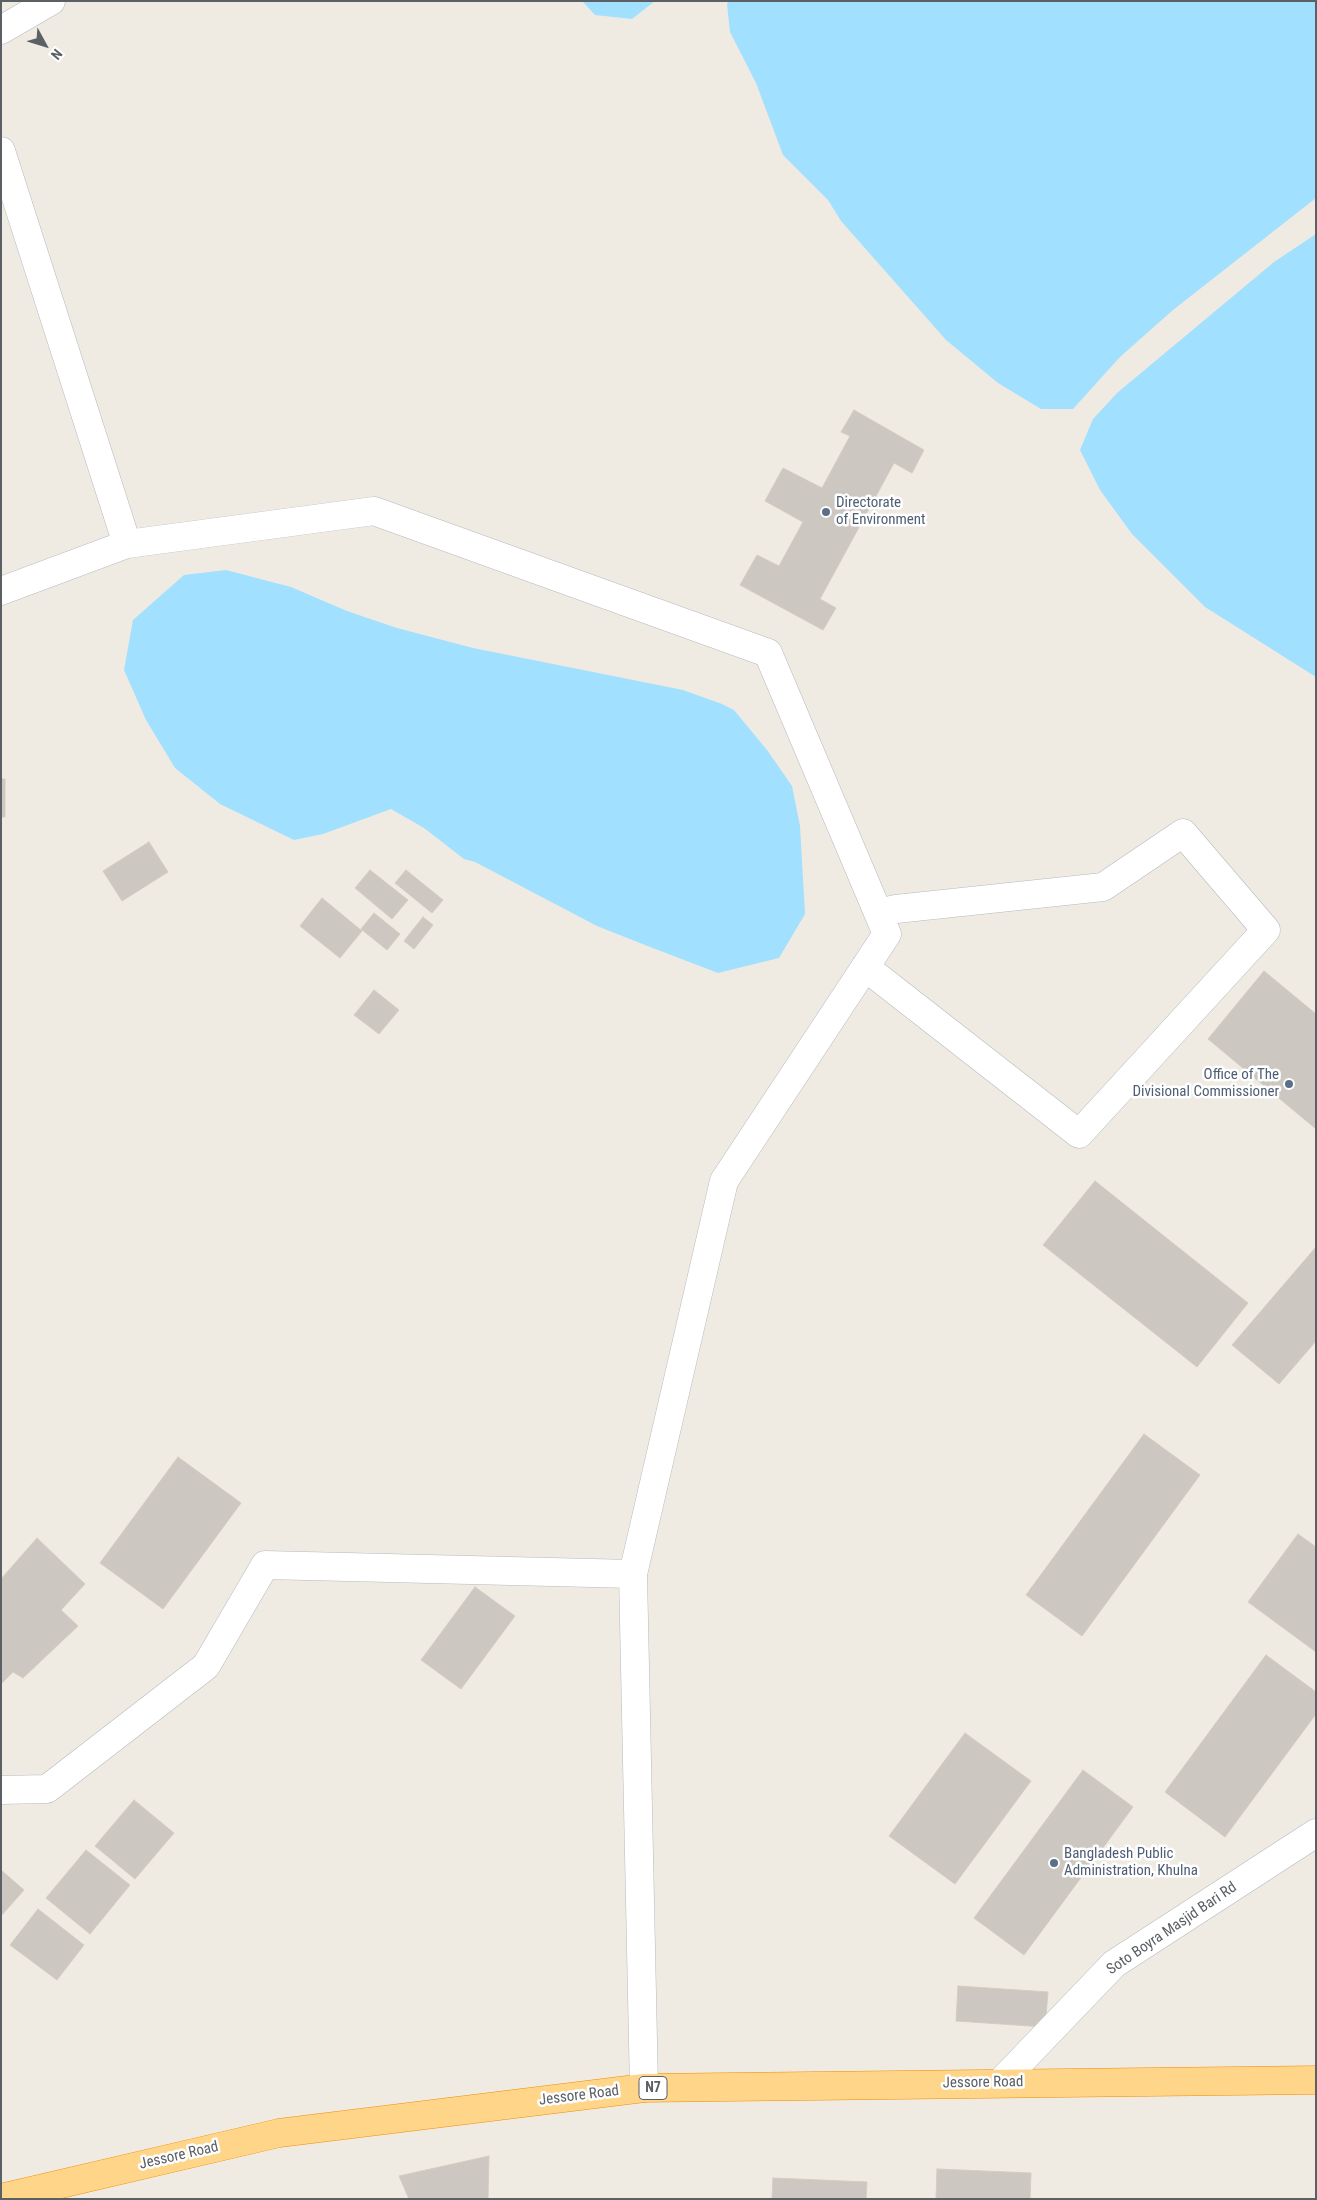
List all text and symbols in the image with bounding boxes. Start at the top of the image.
north arrow [20,20,70,70]
text: N [48,46,66,63]
place label: Directorate of Environment [836,494,926,529]
marker: Directorate of Environment [820,506,832,518]
place label: Office of The Divisional Commissioner [1132,1066,1279,1101]
marker: Office of The Divisional Commissioner [1283,1078,1295,1090]
place label: Bangladesh Public Administration, Khulna [1064,1845,1198,1880]
marker: Bangladesh Public Administration, Khulna [1048,1857,1060,1869]
street label: Soto Boyra Masjid Bari Rd [1104,1879,1240,1979]
street label: Jessore Road [943,2073,1023,2093]
road number: N7 [639,2076,667,2100]
street label: Jessore Road [538,2082,620,2110]
street label: Jessore Road [138,2138,220,2174]

